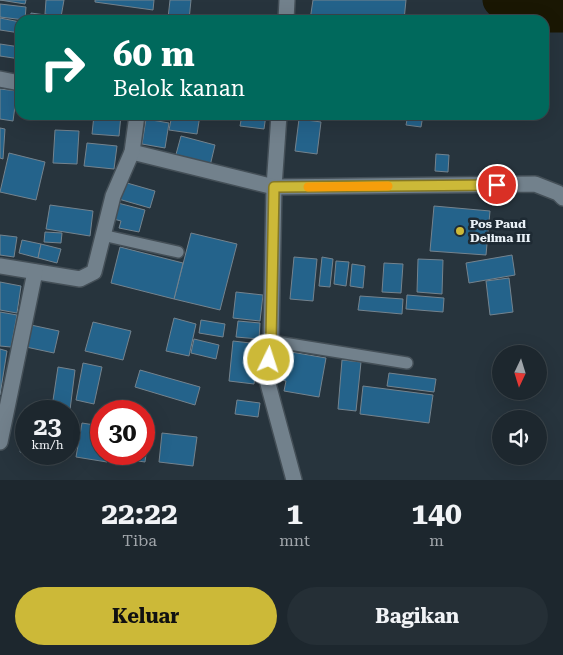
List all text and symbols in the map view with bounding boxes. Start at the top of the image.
text: 60 m [113,34,195,75]
icon: right [30,35,95,100]
text: Belok kanan [113,76,245,101]
pin [476,164,518,206]
icon: arrive [483,171,511,199]
place label: Pos Paud Delima III [470,217,531,245]
marker: Pos Paud Delima III [454,225,466,237]
position arrow [242,333,294,385]
north arrow [492,345,548,400]
map controls [492,345,547,465]
speed limit sign: 30 [90,400,155,465]
button: sound [492,410,547,465]
text: 23 [33,412,62,441]
text: km/h [31,438,64,452]
text: 22:22 [101,496,178,531]
text: 1 [286,496,303,531]
text: 140 [411,496,462,531]
text: Tiba [122,531,157,550]
text: mnt [279,531,310,550]
text: m [429,531,444,550]
button: Keluar [15,587,277,645]
button: Bagikan [287,587,548,645]

